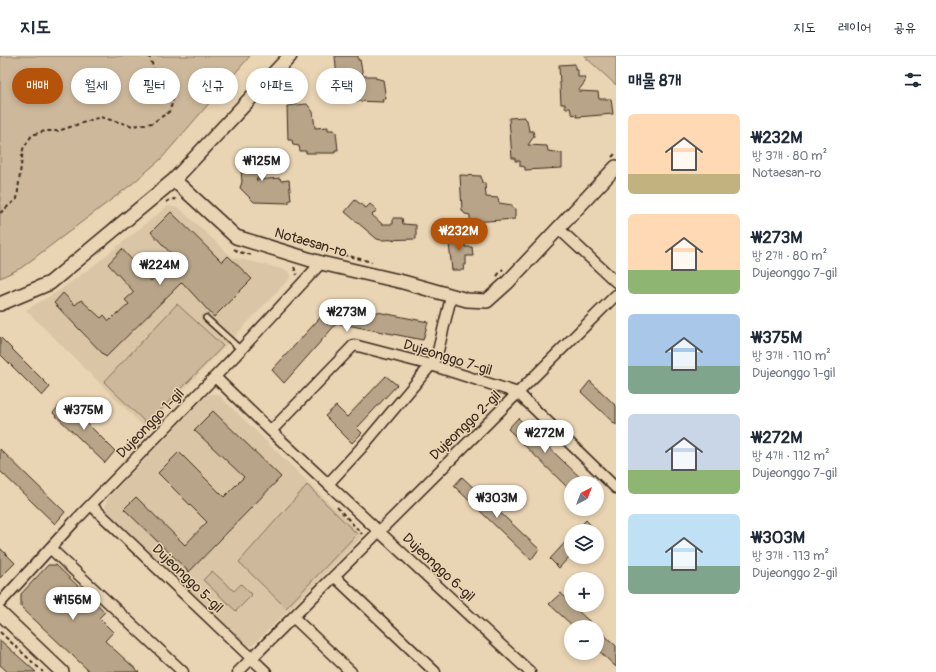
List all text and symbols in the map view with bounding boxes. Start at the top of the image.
text: 지도 [20,15,51,39]
text: 지도 [793,19,816,36]
text: 레이어 [838,19,871,36]
text: 공유 [893,19,916,36]
chip: 매매 [12,68,63,104]
chip: 월세 [71,68,121,104]
chip: 필터 [129,68,180,104]
chip: 신규 [188,68,238,104]
chip: 아파트 [246,68,308,104]
chip: 주택 [316,68,366,104]
icon: filters [902,69,924,91]
text: 매물 8개 [628,70,681,91]
text: ₩232M [752,127,802,148]
icon: home [660,130,708,178]
pin: ₩125M [234,148,290,182]
text: 방 3개 · 80 m² [752,148,827,164]
text: ₩125M [244,153,280,169]
text: Notaesan-ro [752,165,821,181]
pin: ₩232M [431,218,487,252]
text: ₩232M [440,223,478,239]
street label: Notaesan-ro [273,224,349,261]
text: ₩273M [752,227,802,248]
icon: home [660,230,708,278]
text: 방 2개 · 80 m² [752,248,827,264]
pin: ₩224M [132,252,188,286]
text: ₩224M [140,257,180,273]
text: Dujeonggo 7-gil [752,265,837,281]
pin: ₩273M [319,299,375,333]
text: ₩273M [328,304,366,320]
text: ₩375M [752,327,802,348]
icon: home [660,330,708,378]
street label: Dujeonggo 7-gil [401,336,494,379]
text: 방 3개 · 110 m² [752,348,831,364]
text: Dujeonggo 1-gil [752,365,836,381]
street label: Dujeonggo 1-gil [113,385,188,462]
street label: Dujeonggo 2-gil [426,387,504,464]
pin: ₩375M [56,397,112,431]
text: ₩375M [65,402,103,418]
pin: ₩272M [517,420,573,454]
text: ₩272M [526,425,564,441]
text: ₩272M [752,427,802,448]
icon: home [660,430,708,478]
text: 방 4개 · 112 m² [752,448,829,464]
text: Dujeonggo 7-gil [752,465,837,481]
north arrow [564,476,604,516]
map controls [564,476,604,660]
pin: ₩303M [469,485,525,519]
text: ₩303M [477,490,517,506]
button: layers [564,524,604,564]
text: ₩303M [752,527,805,548]
street label: Dujeonggo 6-gil [399,530,478,605]
icon: home [660,530,708,578]
street label: Dujeonggo 5-gil [149,540,227,616]
text: 방 3개 · 113 m² [752,548,829,564]
text: Dujeonggo 2-gil [752,565,838,581]
button: + [564,572,604,612]
pin: ₩156M [45,587,101,621]
text: ₩156M [55,592,91,608]
button: − [564,620,604,660]

